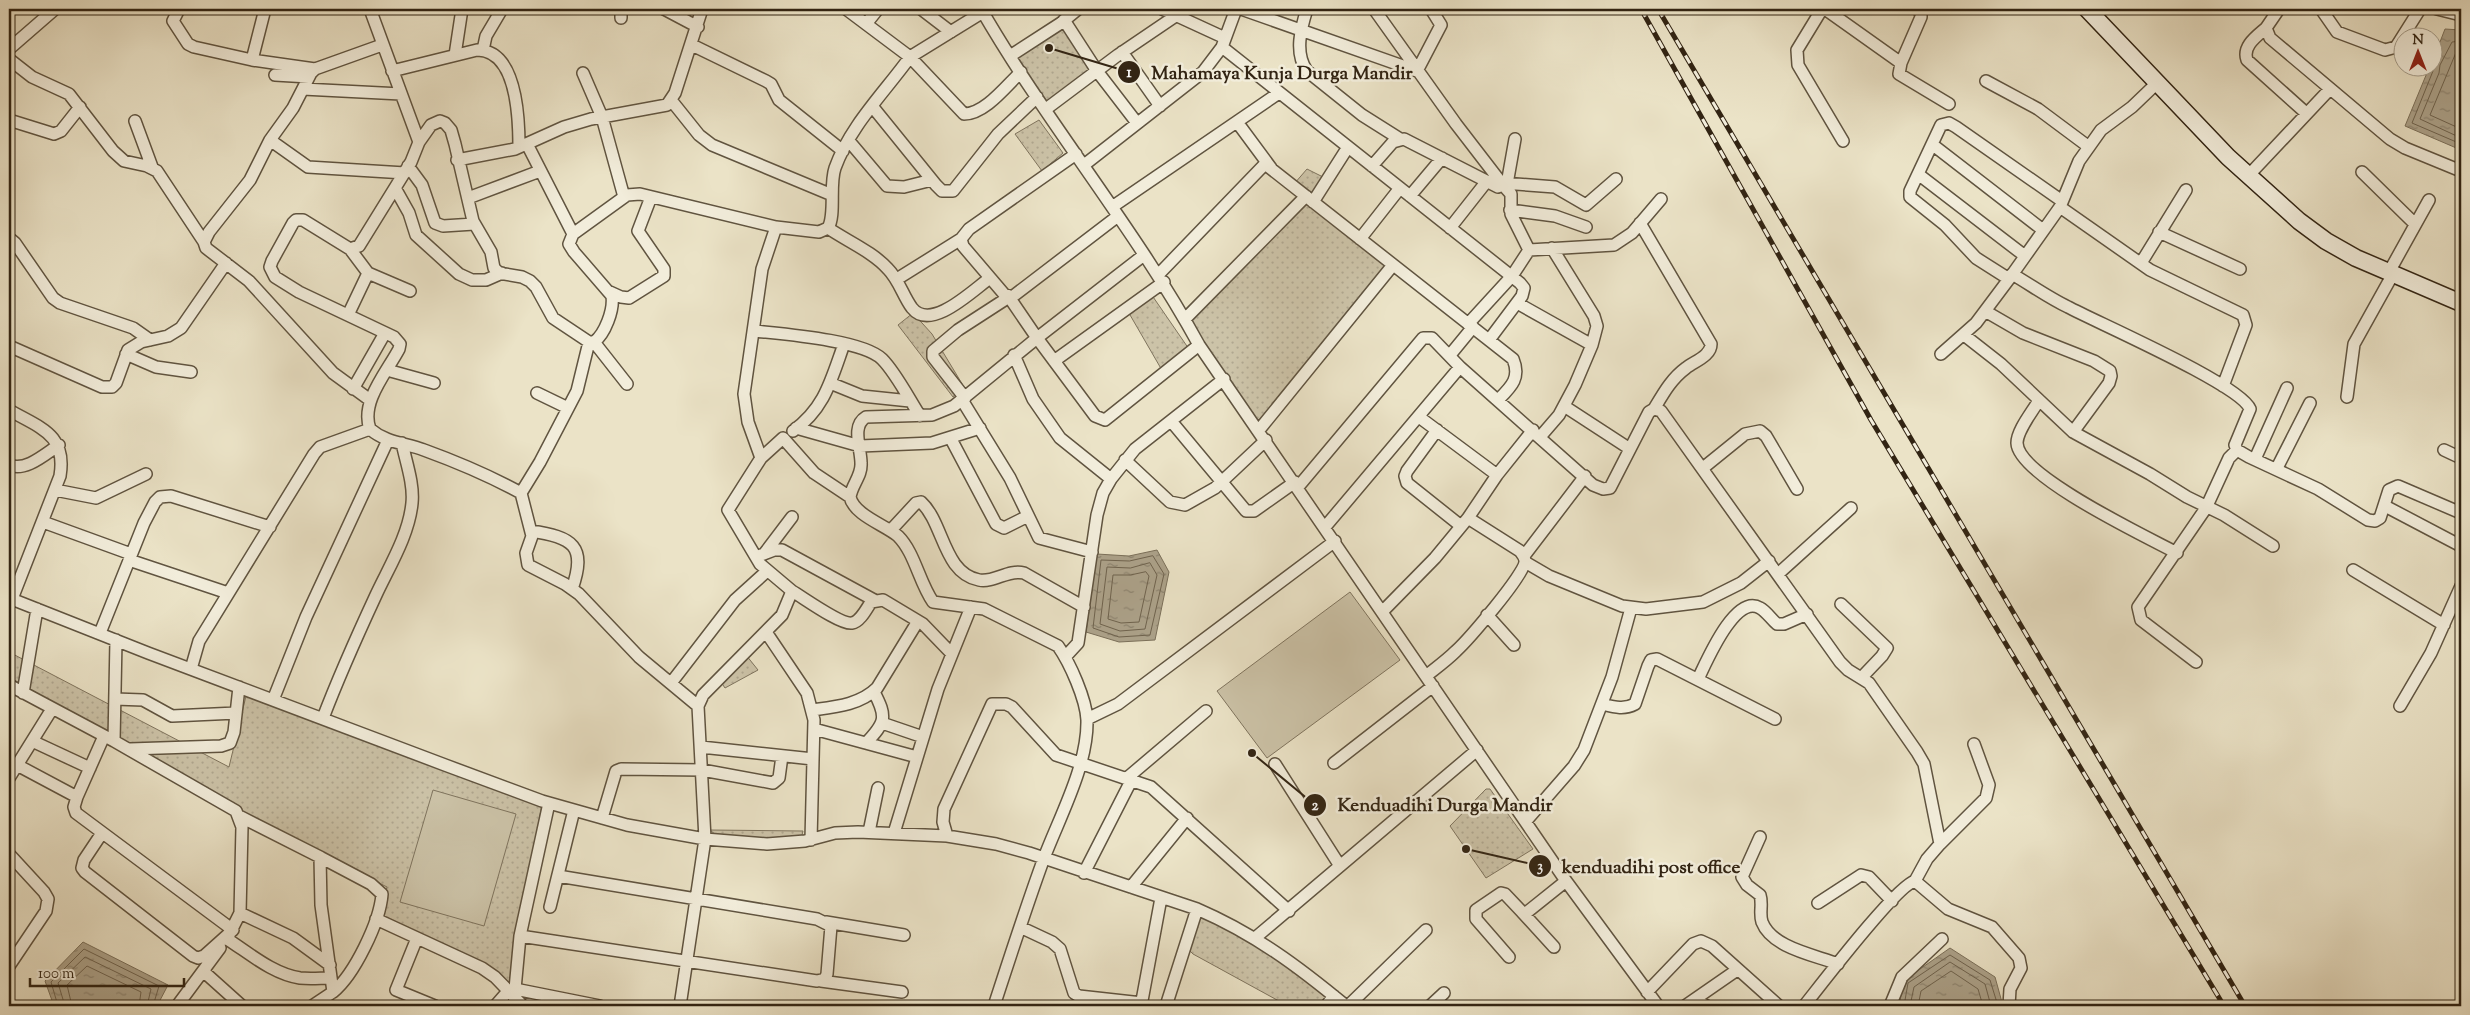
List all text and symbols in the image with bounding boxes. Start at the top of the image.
north arrow [2392,28,2442,78]
text: N [2412,31,2424,51]
callout: Mahamaya Kunja Durga Mandir [1116,55,1422,89]
text: Mahamaya Kunja Durga Mandir [1151,61,1414,88]
text: 1 [1126,63,1132,84]
callout: Kenduadihi Durga Mandir [1302,788,1562,822]
text: Kenduadihi Durga Mandir [1337,793,1553,820]
text: 2 [1311,796,1319,817]
callout: kenduadihi post office [1527,849,1751,883]
text: kenduadihi post office [1561,855,1740,882]
text: 3 [1537,857,1543,878]
scale bar [30,955,184,987]
text: 100 m [38,964,75,985]

